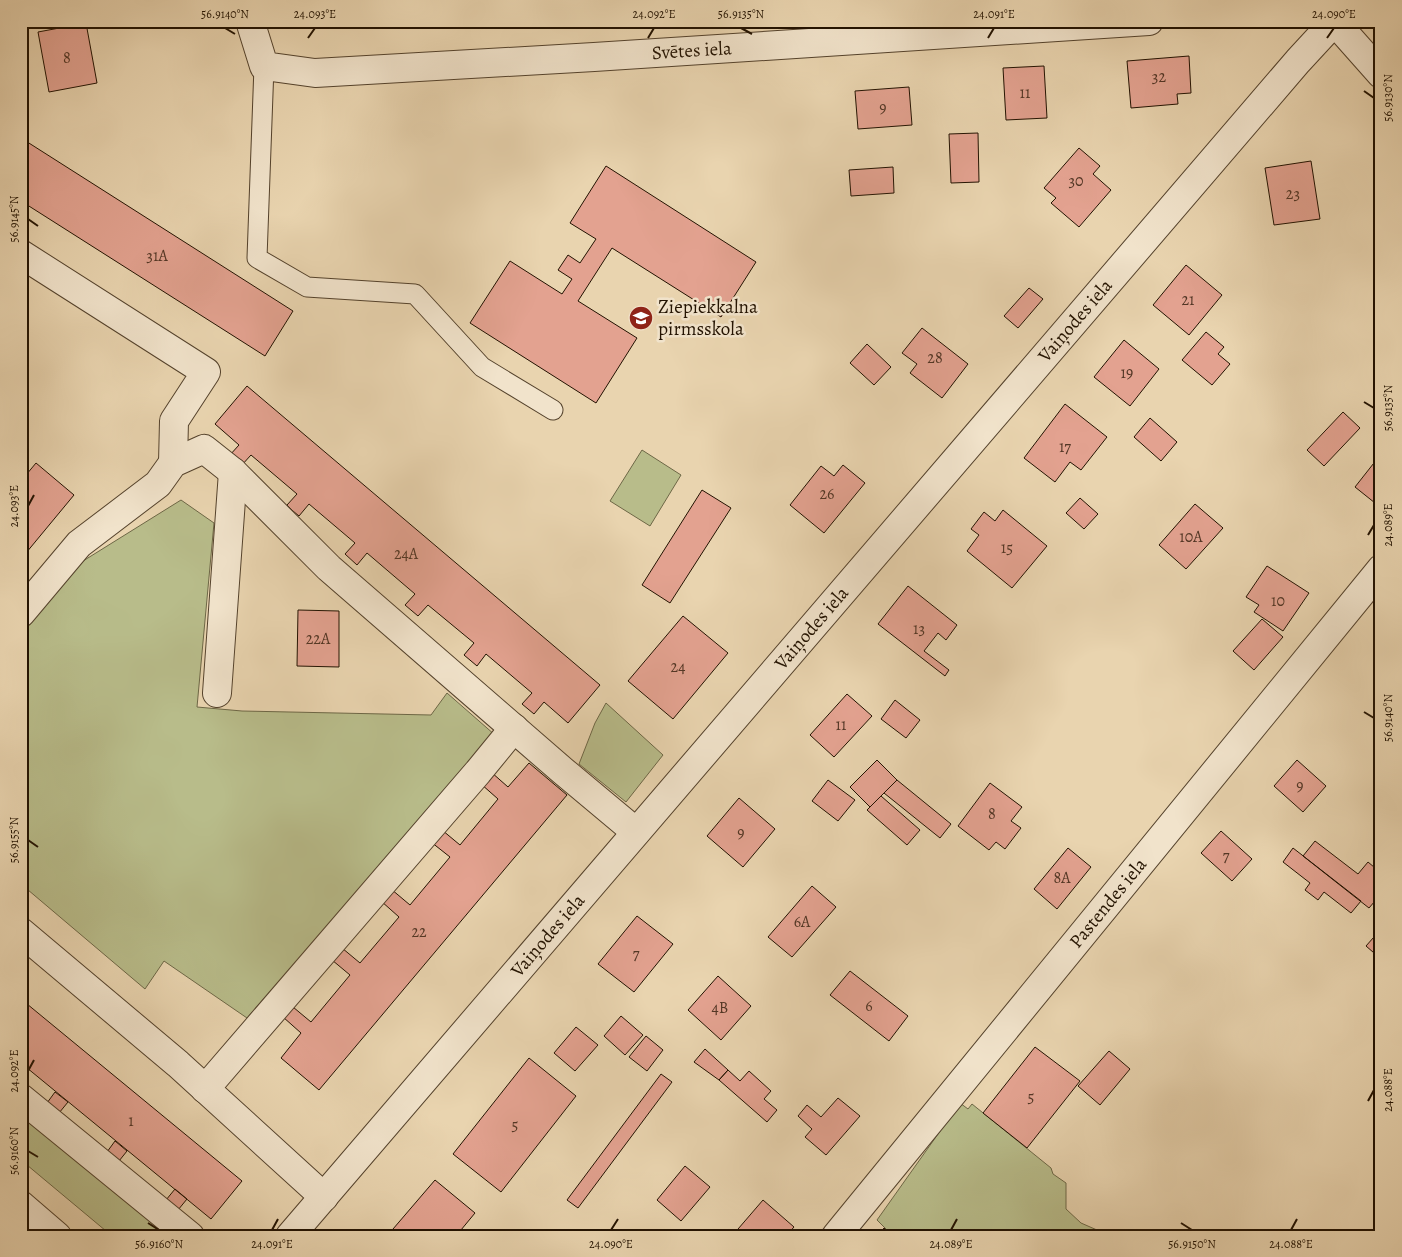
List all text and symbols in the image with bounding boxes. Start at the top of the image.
text: 56.9140°N [201,6,249,22]
text: 24.093°E [294,6,336,22]
text: 24.092°E [632,6,676,22]
text: 56.9135°N [718,6,765,22]
text: 24.091°E [973,6,1015,22]
text: 24.090°E [1312,6,1356,22]
street label: Svētes iela [651,35,733,66]
house number: 8 [63,47,71,69]
house number: 32 [1152,66,1167,88]
text: 56.9130°N [1380,74,1396,122]
house number: 11 [1020,82,1031,104]
house number: 9 [879,97,887,119]
house number: 30 [1068,170,1084,192]
house number: 23 [1286,183,1300,205]
text: 56.9145°N [6,195,22,242]
house number: 31A [146,245,168,267]
street label: Vaiņodes iela [1032,273,1118,369]
house number: 21 [1181,289,1195,311]
place label: Ziepiekkalna pirmsskola [658,294,758,342]
school or university icon: Ziepiekkalna pirmsskola [628,305,654,331]
house number: 28 [927,347,943,369]
house number: 19 [1121,362,1133,384]
text: 56.9135°N [1380,384,1396,431]
house number: 17 [1059,436,1071,458]
house number: 26 [820,483,835,505]
text: 24.093°E [6,485,22,527]
text: 24.089°E [1380,503,1396,547]
house number: 10A [1179,526,1203,548]
house number: 15 [1001,537,1013,559]
house number: 24A [394,543,419,565]
street label: Vaiņodes iela [768,581,855,676]
house number: 10 [1271,590,1285,612]
house number: 13 [913,618,925,640]
house number: 22A [306,628,331,650]
house number: 24 [671,656,685,678]
text: 56.9140°N [1380,694,1396,742]
house number: 11 [836,714,847,736]
house number: 9 [1296,775,1304,797]
house number: 8 [988,803,996,825]
text: 56.9155°N [6,816,22,863]
house number: 9 [737,822,745,844]
house number: 7 [1223,845,1230,867]
street label: Pastendes iela [1063,852,1153,954]
house number: 8A [1053,867,1071,889]
street label: Vaiņodes iela [504,888,591,983]
house number: 6A [794,911,811,933]
house number: 22 [411,921,427,943]
house number: 7 [633,943,640,965]
house number: 6 [865,995,873,1017]
house number: 4B [712,997,728,1019]
text: 24.092°E [6,1049,22,1093]
text: 24.088°E [1380,1068,1396,1112]
house number: 5 [1028,1086,1035,1108]
house number: 1 [128,1110,134,1132]
house number: 5 [512,1114,519,1136]
text: 56.9160°N [6,1127,22,1175]
text: 56.9160°N [135,1236,183,1252]
text: 24.091°E [251,1236,293,1252]
text: 24.090°E [589,1236,633,1252]
text: 24.089°E [929,1236,973,1252]
text: 56.9150°N [1168,1236,1216,1252]
text: 24.088°E [1269,1236,1313,1252]

